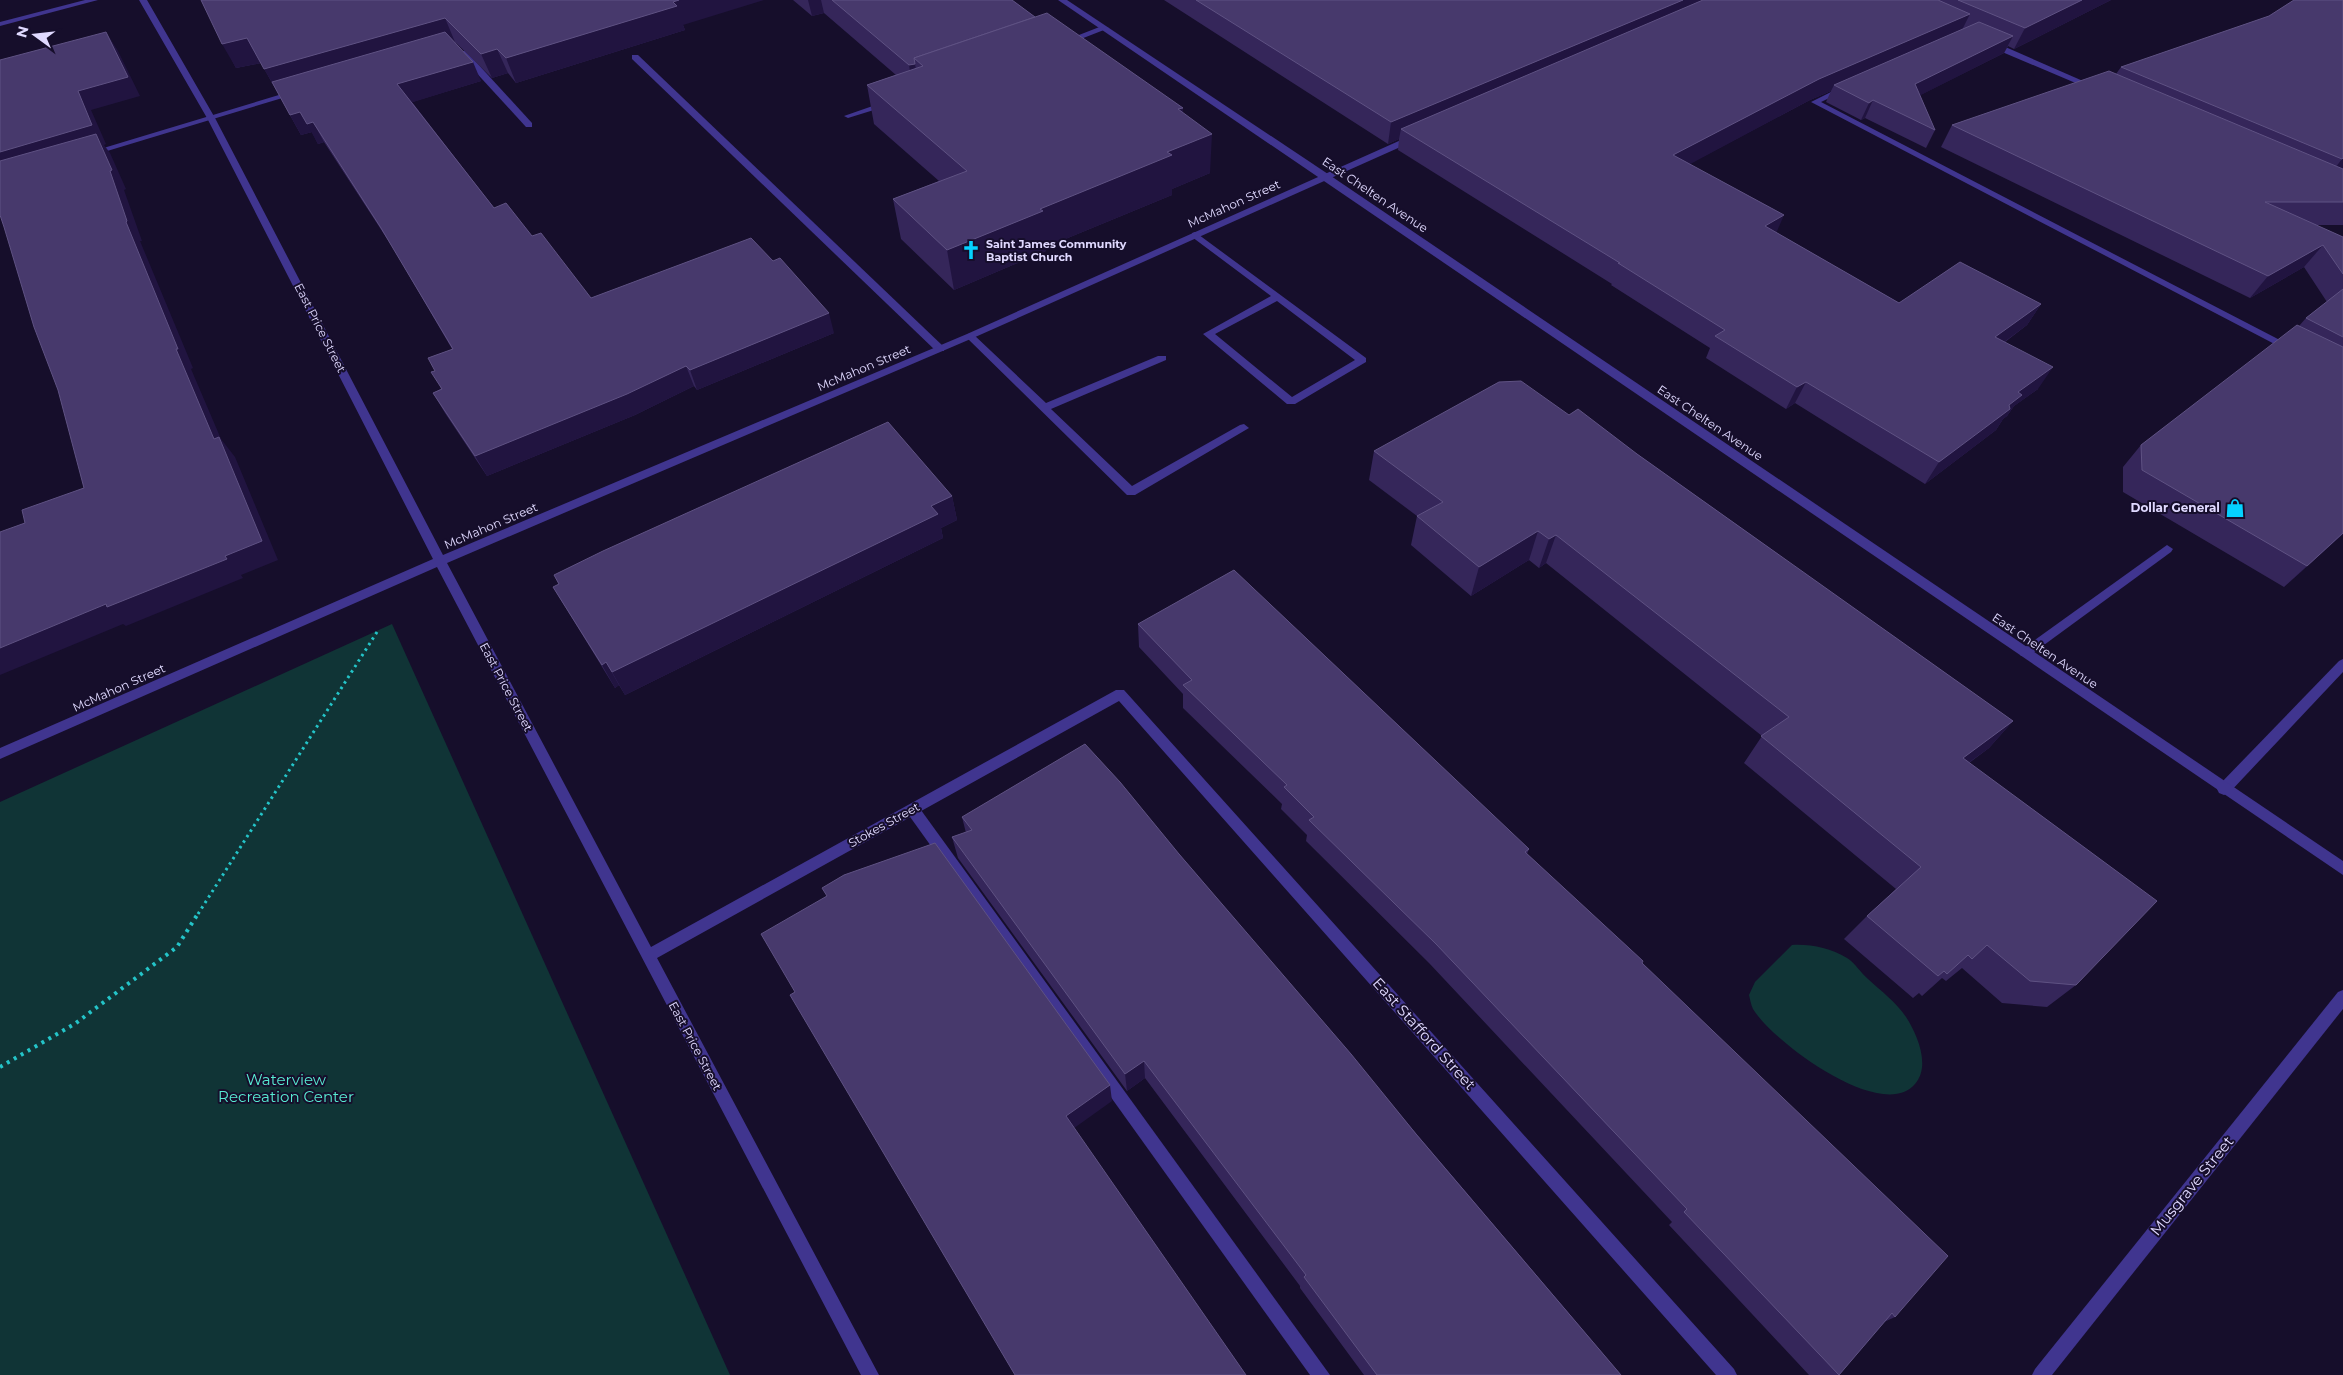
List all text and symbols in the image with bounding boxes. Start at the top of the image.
north arrow [10,10,60,60]
text: N [12,24,33,39]
street label: East Chelten Avenue [1320,154,1431,236]
street label: McMahon Street [1185,176,1283,231]
place label: Saint James Community Baptist Church [986,237,1127,264]
church icon: Saint James Community Baptist Church [960,239,982,261]
street label: East Price Street [291,280,350,375]
street label: McMahon Street [815,341,913,394]
street label: East Chelten Avenue [1655,382,1766,464]
shop icon: Dollar General [2224,497,2246,519]
street label: McMahon Street [442,499,540,552]
place label: Dollar General [2131,500,2220,515]
street label: East Chelten Avenue [1990,610,2101,692]
street label: East Price Street [477,640,536,734]
street label: McMahon Street [70,660,168,715]
street label: Stokes Street [846,799,922,850]
street label: East Stafford Street [1369,974,1480,1094]
street label: East Price Street [666,999,725,1093]
park label: Waterview Recreation Center [218,1070,354,1106]
street label: Musgrave Street [2146,1132,2237,1239]

